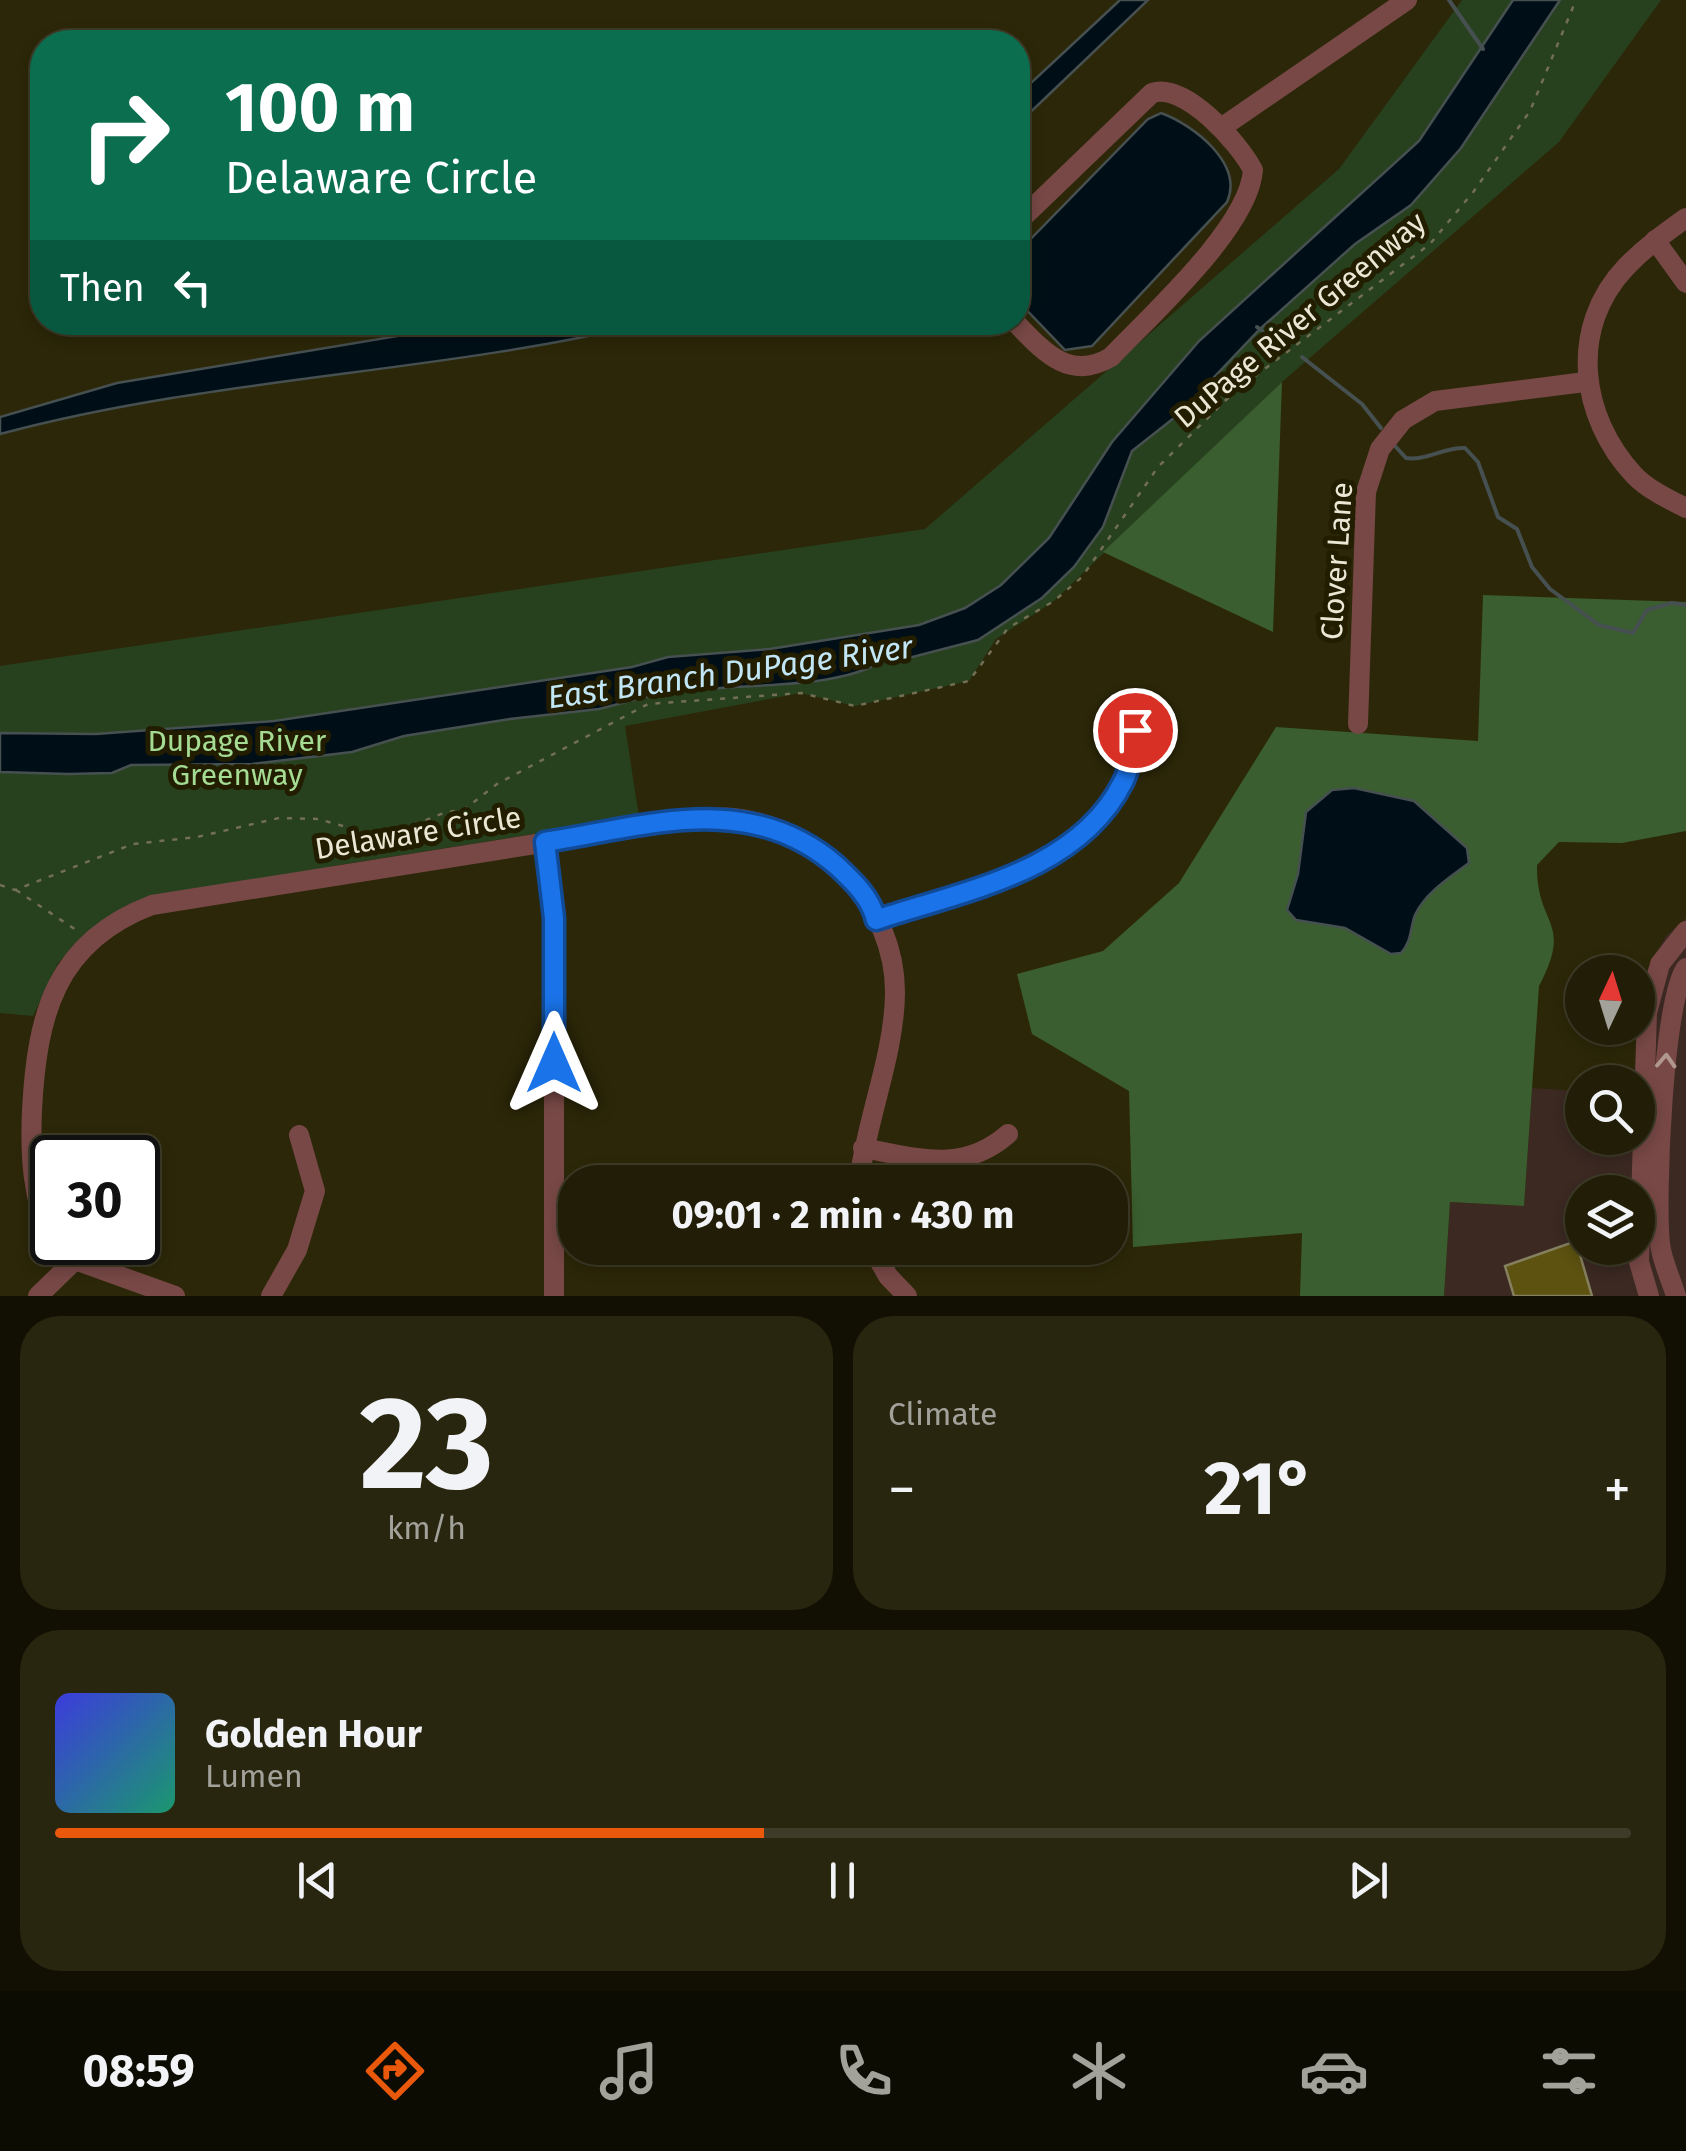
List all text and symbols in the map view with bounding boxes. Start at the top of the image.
text: 100 m [225,66,415,150]
icon: right [60,70,190,200]
text: Delaware Circle [225,151,537,205]
street label: DuPage River Greenway [1167,204,1433,436]
icon: left [165,260,220,315]
text: Then [60,265,145,311]
street label: Clover Lane [1314,481,1360,641]
water label: East Branch DuPage River [545,627,917,716]
pin [1093,688,1178,773]
icon: arrive [1108,703,1163,758]
park label: Dupage River Greenway [148,723,327,793]
street label: Delaware Circle [312,799,524,867]
north arrow [1565,955,1655,1045]
map controls [1565,955,1655,1265]
position arrow [502,1011,606,1115]
one-way arrow [1655,1052,1676,1068]
button: search [1565,1065,1655,1155]
speed limit sign: 30 [30,1135,160,1265]
button: layers [1565,1175,1655,1265]
text: 09:01 · 2 min · 430 m [672,1192,1014,1238]
text: 23 [359,1366,494,1522]
text: Climate [888,1395,997,1433]
text: 21° [1204,1444,1315,1534]
text: − [888,1457,916,1523]
text: + [1604,1457,1631,1523]
text: km/h [387,1509,466,1547]
text: Golden Hour [205,1711,422,1757]
text: Lumen [205,1757,303,1795]
icon: previous [290,1853,345,1908]
icon: pause [815,1853,870,1908]
icon: next [1341,1853,1396,1908]
icon: directions [360,2036,430,2106]
icon: music [594,2036,664,2106]
icon: phone [829,2036,899,2106]
icon: climate [1064,2036,1134,2106]
icon: car [1299,2036,1369,2106]
icon: filters [1534,2036,1604,2106]
text: 08:59 [82,2044,195,2098]

